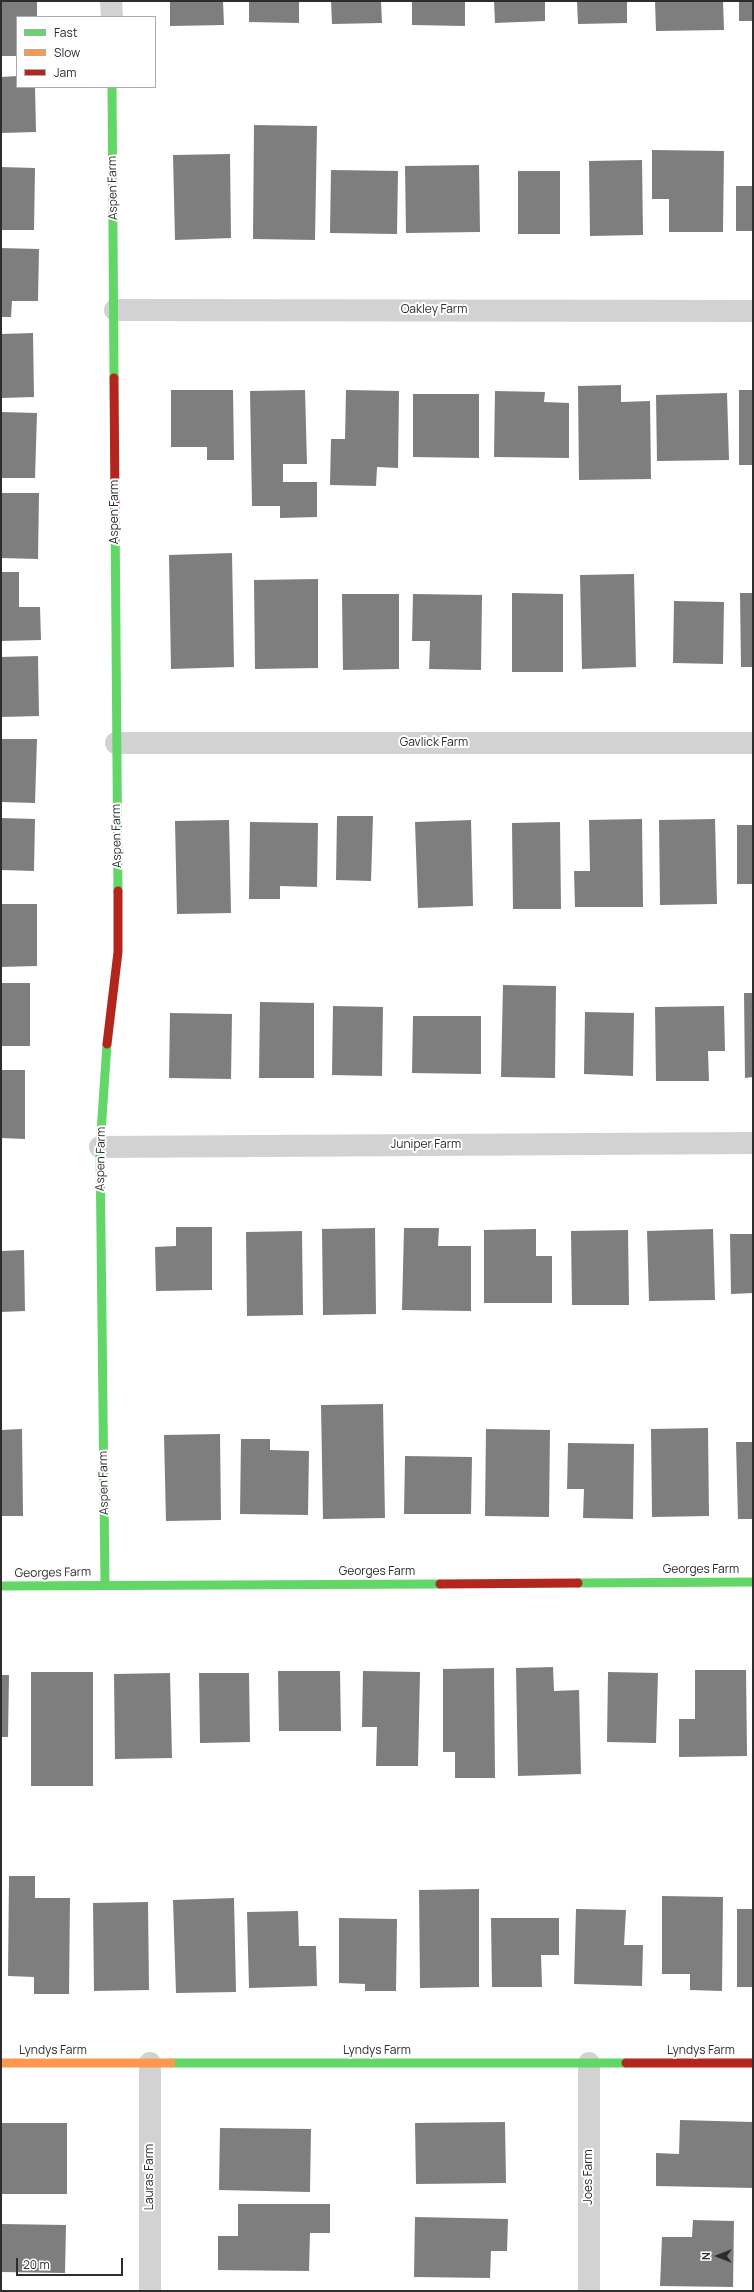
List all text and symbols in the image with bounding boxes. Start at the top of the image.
legend [16,16,156,88]
text: Fast [54,24,78,41]
text: Slow [54,44,80,61]
text: Jam [54,64,76,81]
street label: Aspen Farm [105,156,121,220]
street label: Oakley Farm [401,303,467,317]
street label: Aspen Farm [108,480,122,544]
street label: Gavlick Farm [400,736,468,750]
street label: Aspen Farm [109,804,125,868]
street label: Aspen Farm [93,1127,109,1191]
street label: Juniper Farm [391,1138,461,1152]
street label: Aspen Farm [96,1451,112,1515]
street label: Georges Farm [663,1563,739,1577]
street label: Georges Farm [15,1565,91,1581]
street label: Georges Farm [339,1565,415,1579]
street label: Lyndys Farm [19,2044,87,2058]
street label: Lyndys Farm [343,2044,411,2058]
street label: Lyndys Farm [667,2044,735,2058]
street label: Lauras Farm [143,2144,157,2210]
street label: Joes Farm [582,2149,596,2205]
north arrow [698,2236,738,2276]
scale bar [18,2250,125,2276]
text: N [698,2252,713,2260]
text: 20 m [23,2256,50,2273]

